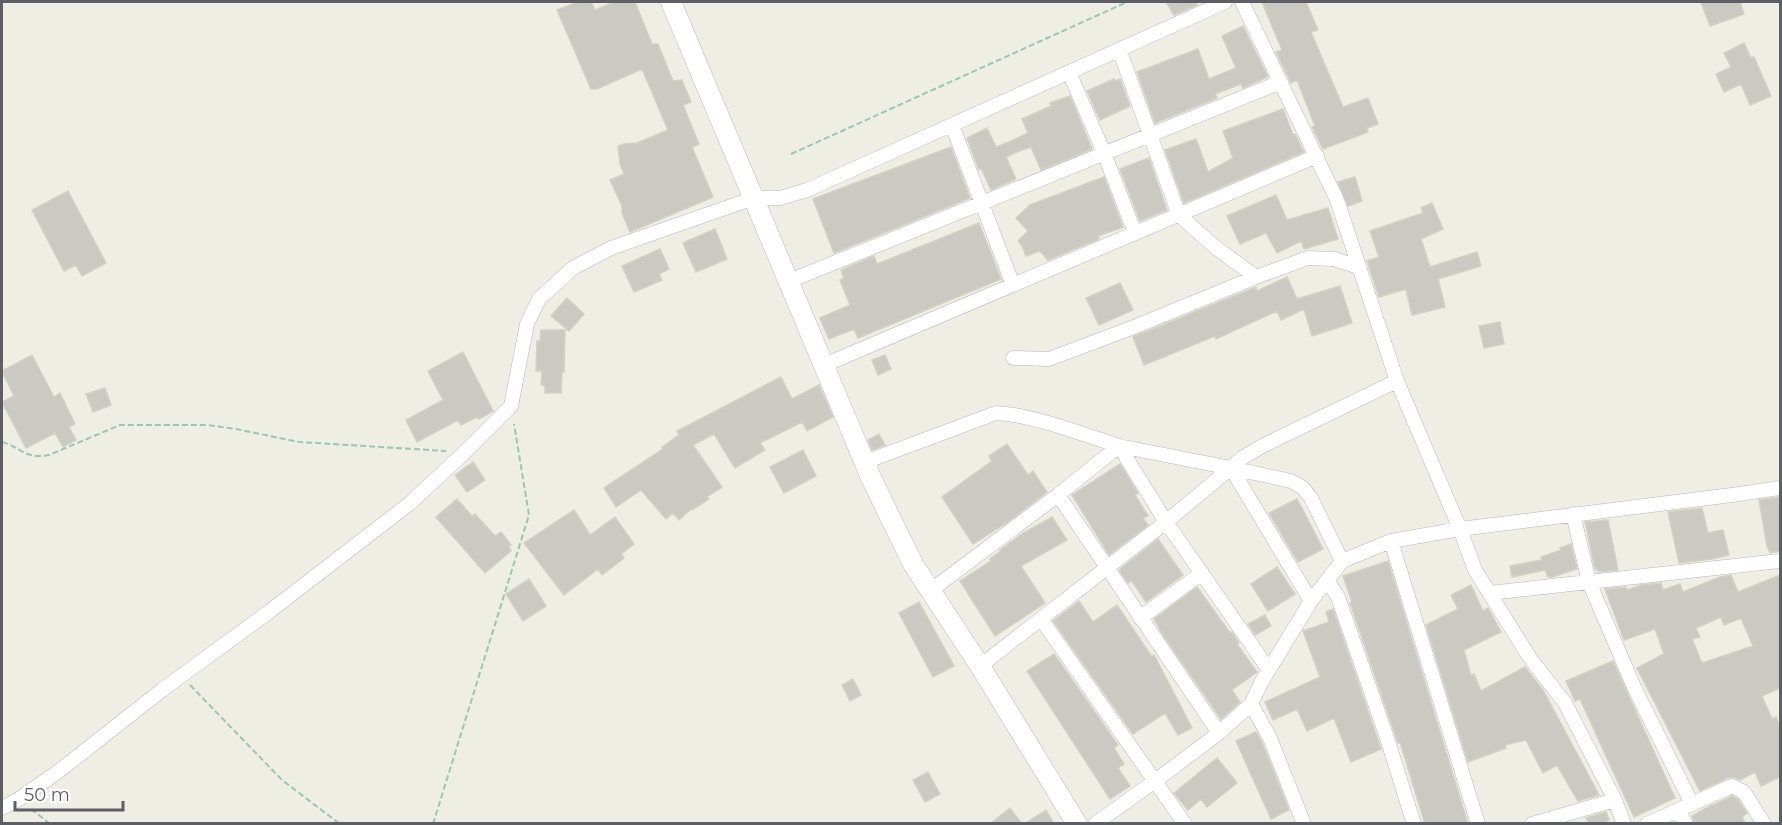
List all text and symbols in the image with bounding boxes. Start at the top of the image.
scale bar [15,774,123,812]
text: 50 m [24,784,70,806]

